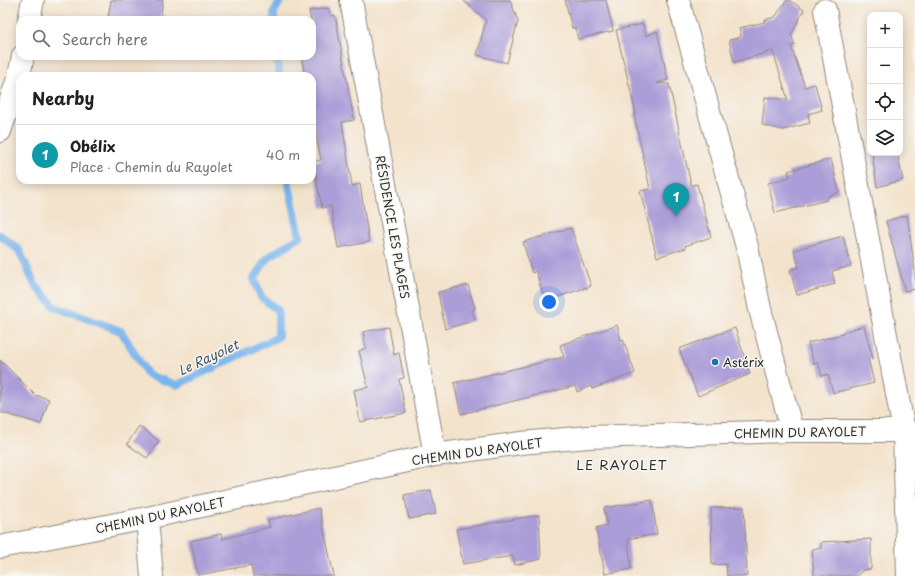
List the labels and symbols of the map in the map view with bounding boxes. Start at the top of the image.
street label: RÉSIDENCE LES PLAGES [371,154,415,300]
pin: 1 [663,183,689,216]
your location [539,292,559,312]
water label: Le Rayolet [175,334,243,379]
place label: Astérix [723,353,764,371]
marker: Astérix [710,357,720,367]
street label: CHEMIN DU RAYOLET [734,422,867,442]
street label: CHEMIN DU RAYOLET [410,433,544,469]
district label: LE RAYOLET [576,455,668,474]
street label: CHEMIN DU RAYOLET [94,492,227,538]

